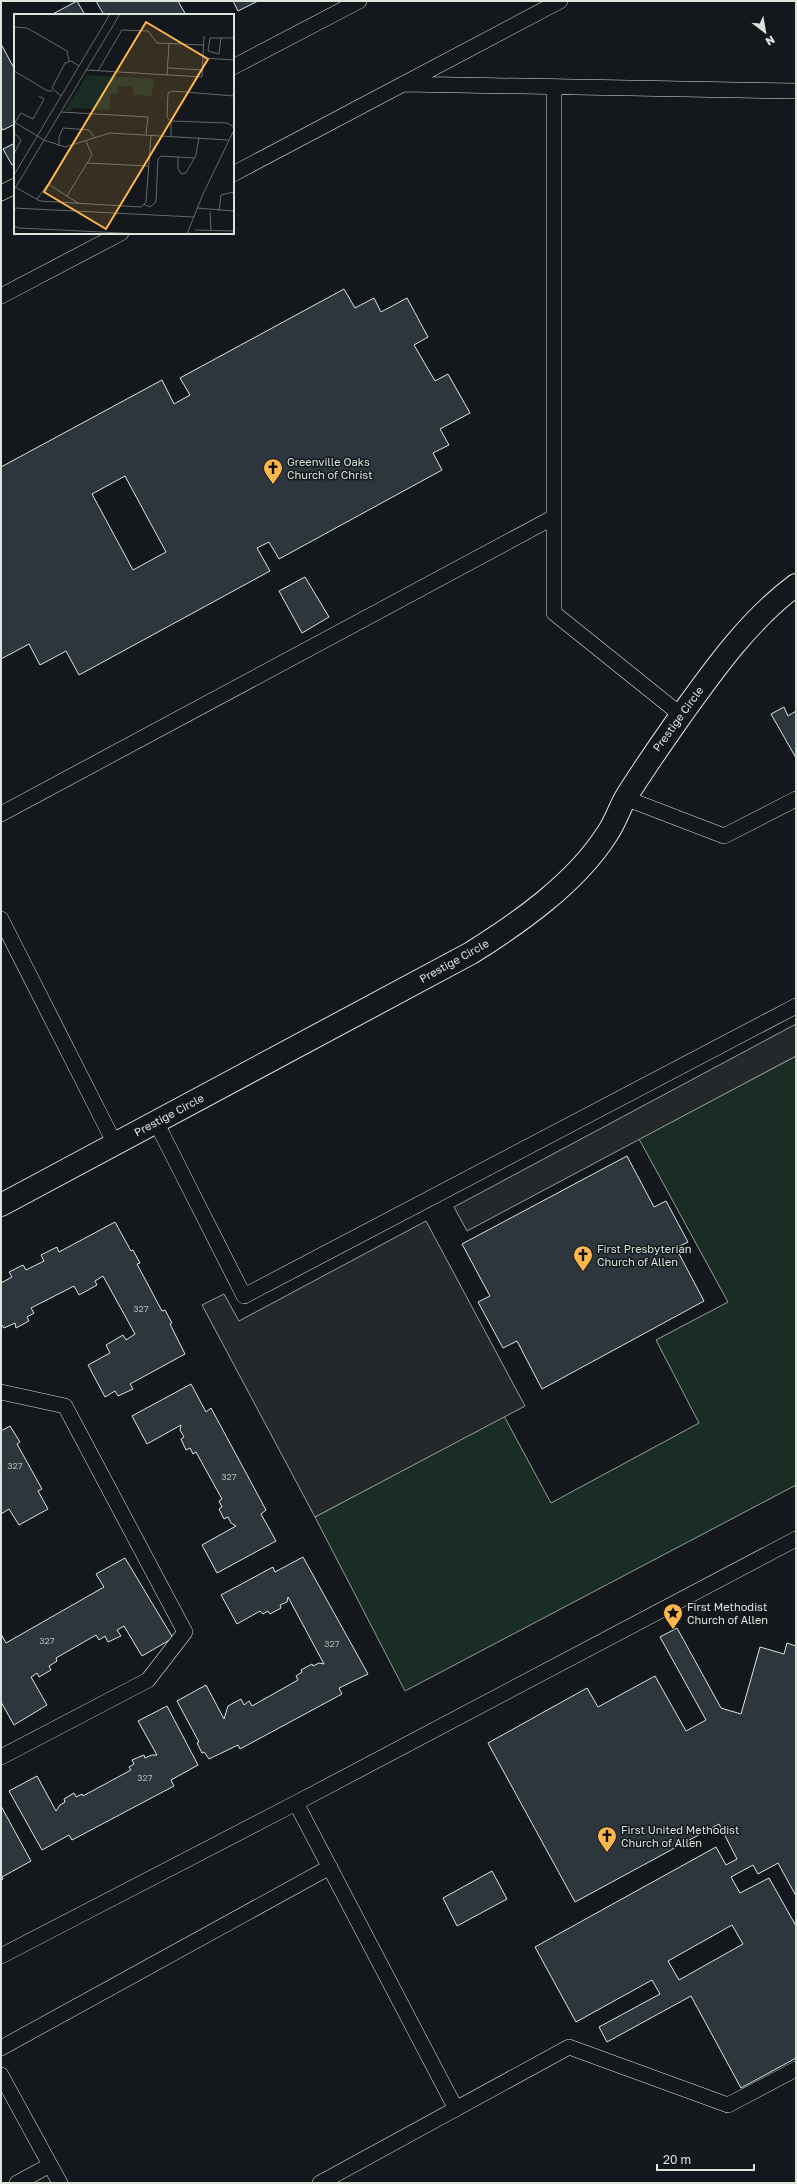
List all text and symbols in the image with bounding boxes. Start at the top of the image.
north arrow [745,12,785,52]
inset map [14,14,234,234]
text: N [763,33,777,49]
place label: Greenville Oaks Church of Christ [287,455,373,481]
church icon: Greenville Oaks Church of Christ [262,457,284,485]
street label: Prestige Circle [650,684,706,754]
street label: Prestige Circle [417,936,491,985]
street label: Prestige Circle [132,1091,206,1138]
place label: First Presbyterian Church of Allen [597,1242,691,1268]
church icon: First Presbyterian Church of Allen [572,1244,594,1272]
house number: 327 [133,1303,149,1314]
house number: 327 [7,1460,23,1471]
house number: 327 [221,1471,237,1482]
place label: First Methodist Church of Allen [687,1600,768,1626]
place icon: First Methodist Church of Allen [662,1602,684,1630]
house number: 327 [39,1635,55,1646]
house number: 327 [324,1638,340,1649]
house number: 327 [137,1772,153,1783]
place label: First United Methodist Church of Allen [621,1823,739,1849]
church icon: First United Methodist Church of Allen [596,1825,618,1853]
scale bar [657,2146,754,2172]
text: 20 m [663,2152,691,2167]

